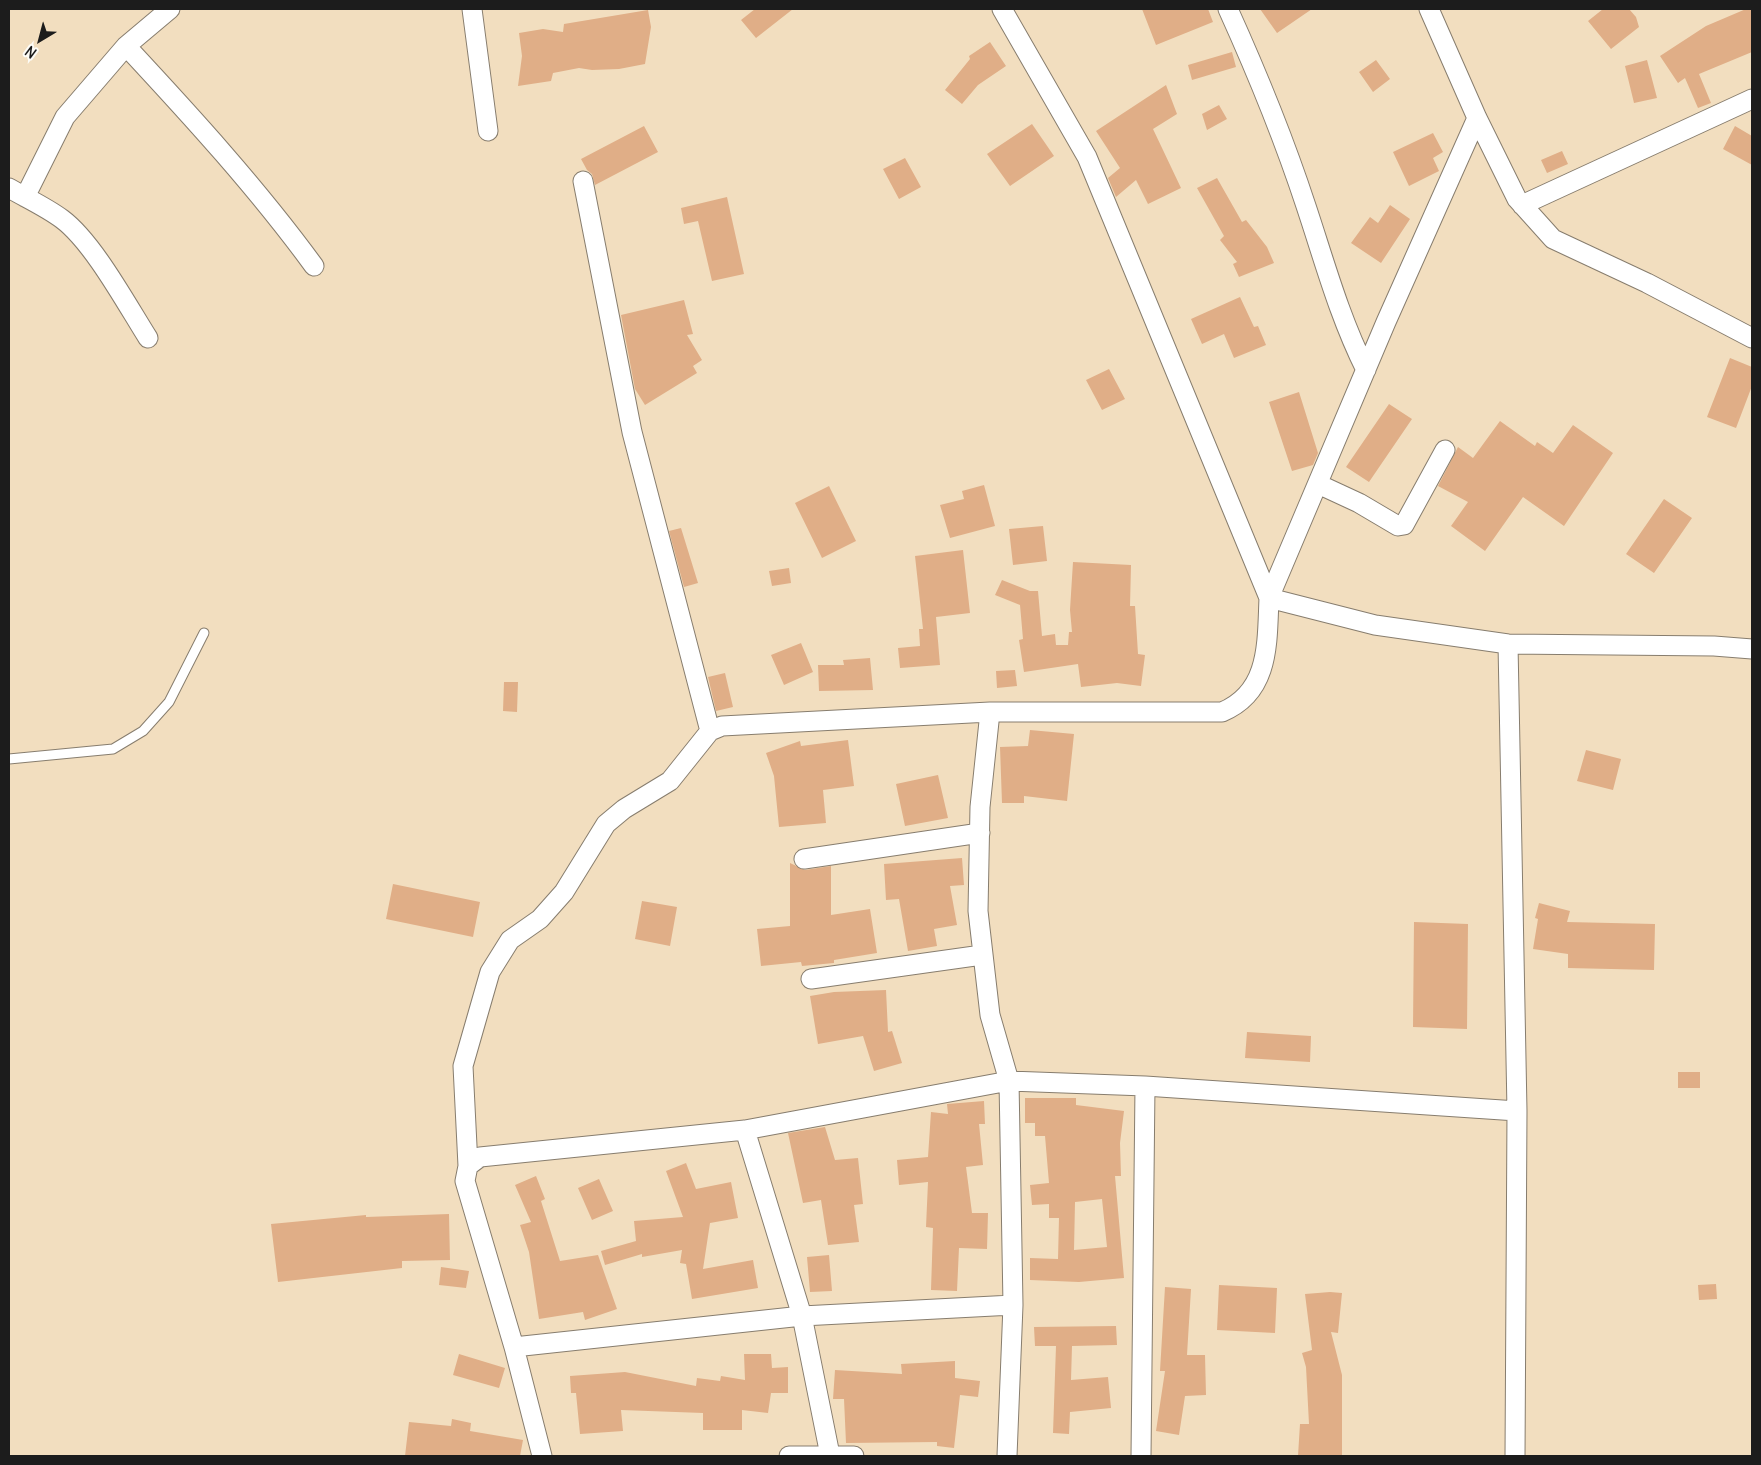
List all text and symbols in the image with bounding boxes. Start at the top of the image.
north arrow [15,15,65,65]
text: N [22,42,40,62]

